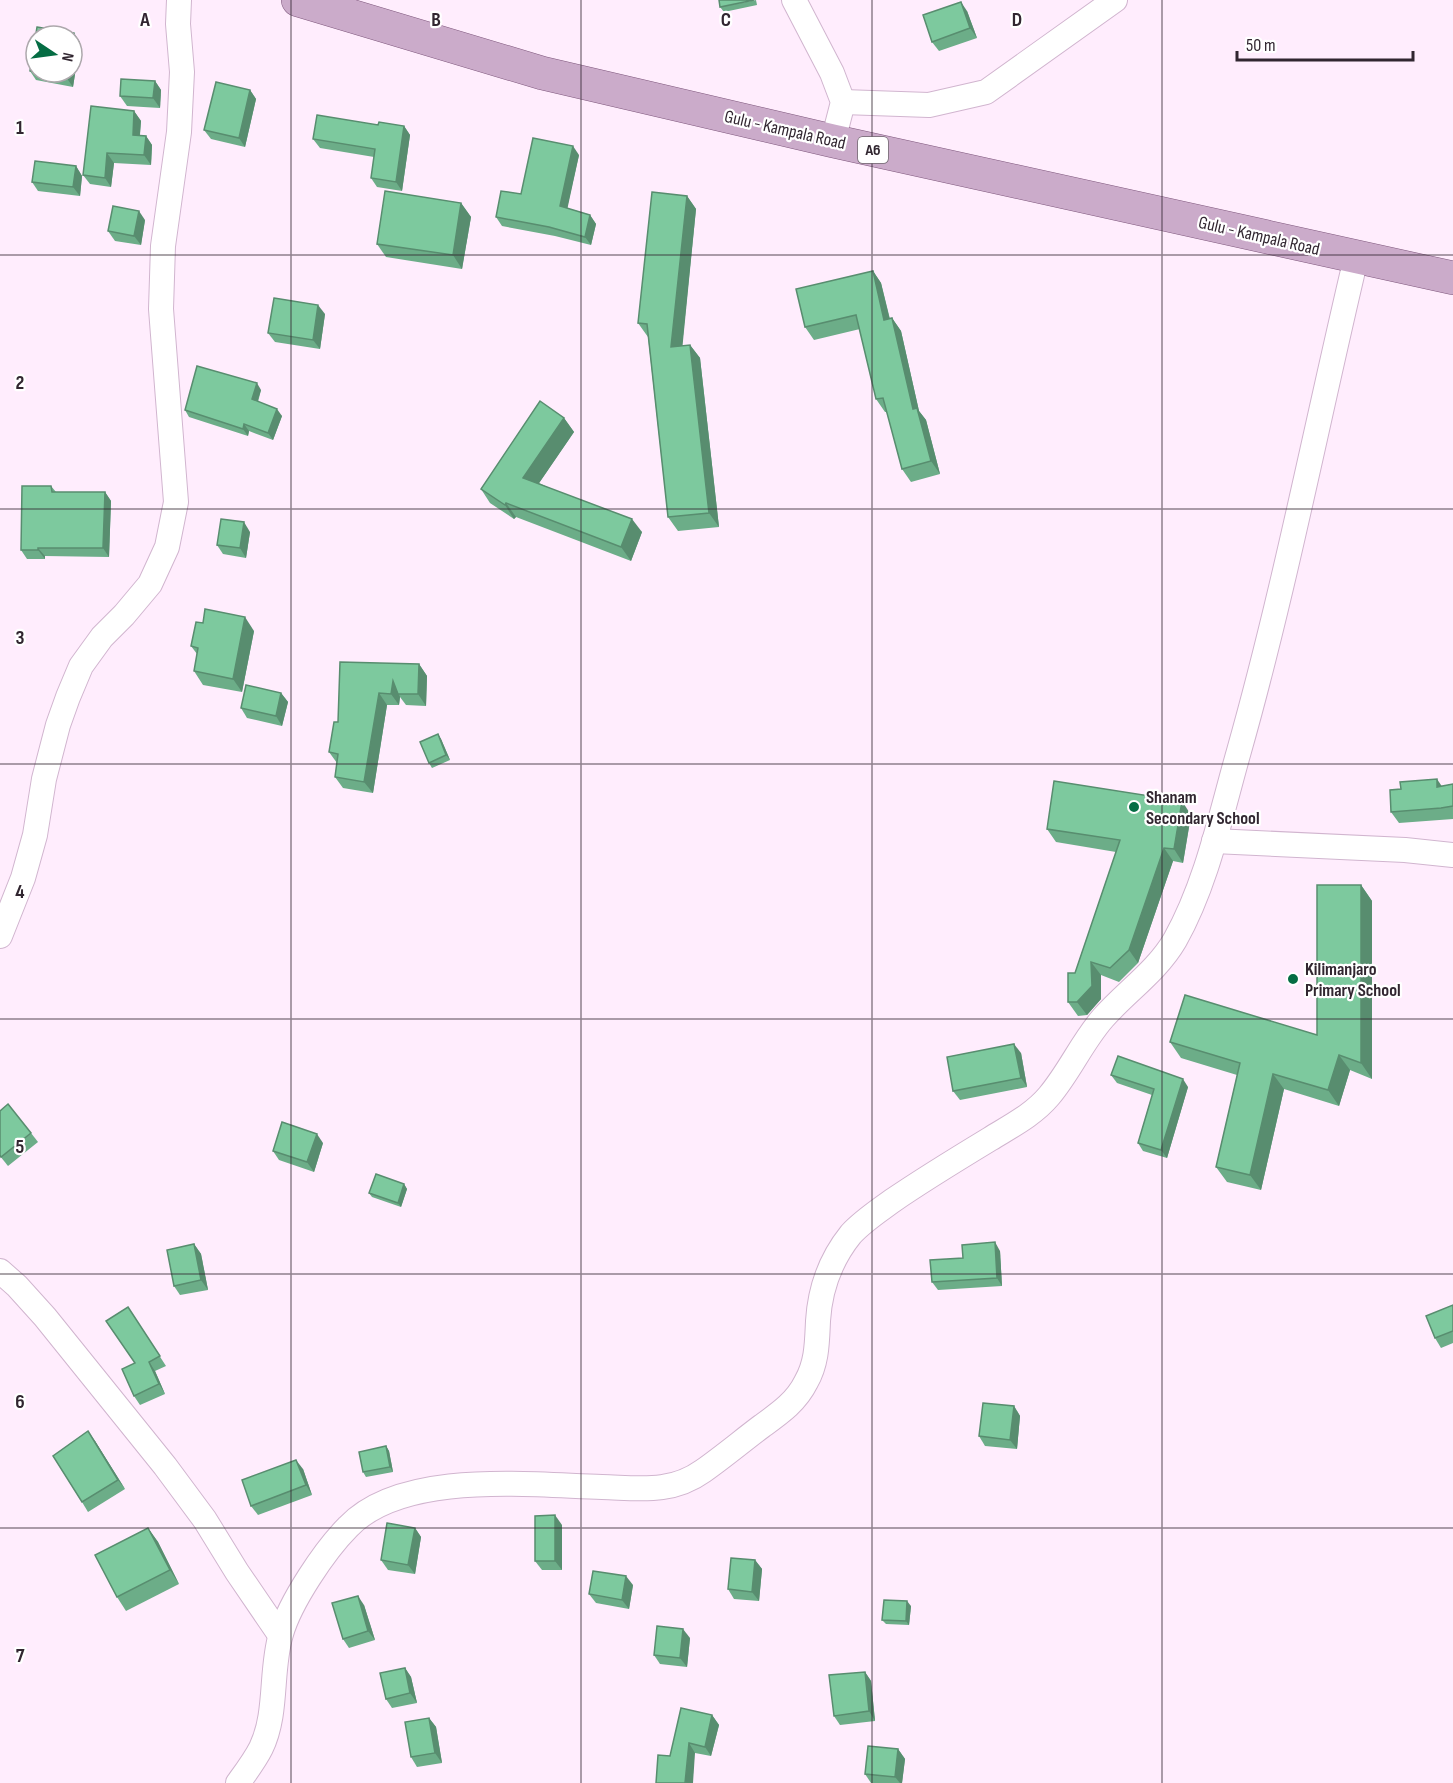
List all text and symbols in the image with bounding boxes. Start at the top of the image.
text: A [139,8,150,32]
text: B [431,8,441,32]
text: C [721,8,731,32]
text: D [1012,8,1022,32]
north arrow [24,24,84,84]
scale bar [1237,24,1412,62]
text: 50 m [1246,35,1276,56]
text: N [57,51,77,63]
street label: Gulu - Kampala Road [722,106,848,154]
text: 1 [16,116,24,140]
road number: A6 [858,137,888,163]
street label: Gulu - Kampala Road [1196,212,1322,260]
text: 2 [16,371,24,395]
text: 3 [16,626,25,650]
place label: Shanam Secondary School [1146,787,1260,829]
marker: Shanam Secondary School [1127,800,1141,814]
text: 4 [15,880,25,904]
place label: Kilimanjaro Primary School [1305,959,1401,1001]
marker: Kilimanjaro Primary School [1286,972,1300,986]
text: 5 [16,1135,25,1159]
text: 6 [15,1390,25,1414]
text: 7 [16,1644,25,1668]

